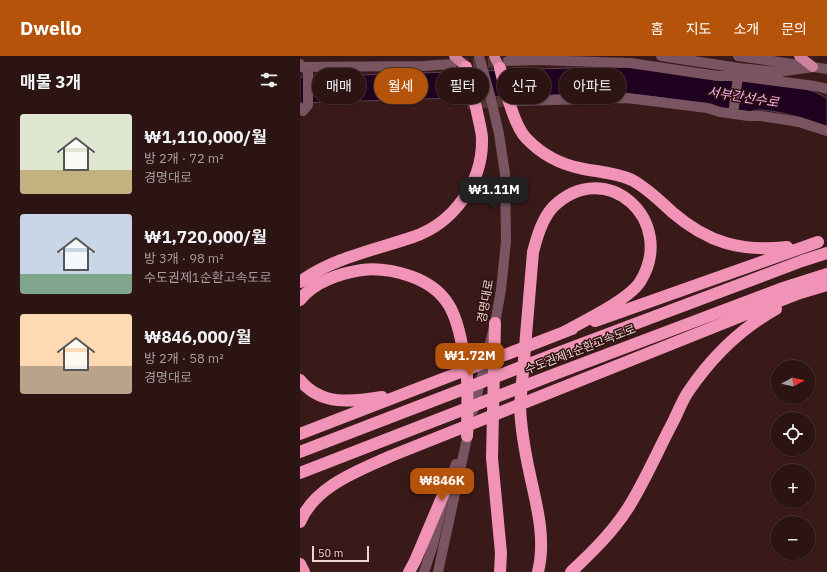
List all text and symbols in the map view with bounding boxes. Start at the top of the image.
text: Dwello [20,16,82,40]
text: 홈 [651,20,664,38]
text: 지도 [686,20,711,38]
text: 소개 [733,20,759,38]
text: 문의 [781,20,807,38]
chip: 매매 [312,68,366,104]
chip: 월세 [374,68,428,104]
chip: 필터 [436,68,489,104]
chip: 신규 [497,68,551,104]
chip: 아파트 [559,68,626,104]
icon: filters [258,69,280,91]
text: 매물 3개 [20,71,81,93]
water label: 서부간선수로 [706,83,781,111]
text: ₩1,110,000/월 [144,126,267,148]
icon: home [52,130,100,178]
text: 방 2개 · 72 m² [144,150,224,167]
text: 경명대로 [144,169,192,186]
pin: ₩1.11M [461,177,527,211]
text: ₩1.11M [468,181,520,198]
text: ₩1,720,000/월 [144,226,267,248]
icon: home [52,230,100,278]
text: 방 3개 · 98 m² [144,250,224,267]
text: 수도권제1순환고속도로 [144,269,271,286]
street label: 경명대로 [474,278,496,324]
street label: 수도권제1순환고속도로 [522,321,638,377]
text: ₩846,000/월 [144,326,251,348]
icon: home [52,330,100,378]
pin: ₩1.72M [437,343,503,377]
text: ₩1.72M [444,347,496,364]
text: 방 2개 · 58 m² [144,350,224,367]
north arrow [771,360,815,404]
map controls [771,360,815,560]
text: 경명대로 [144,369,192,386]
button: locate [771,412,815,456]
button: + [771,464,815,508]
pin: ₩846K [414,468,470,502]
text: ₩846K [419,472,465,489]
button: − [771,516,815,560]
scale bar [312,544,369,563]
text: 50 m [318,546,343,560]

